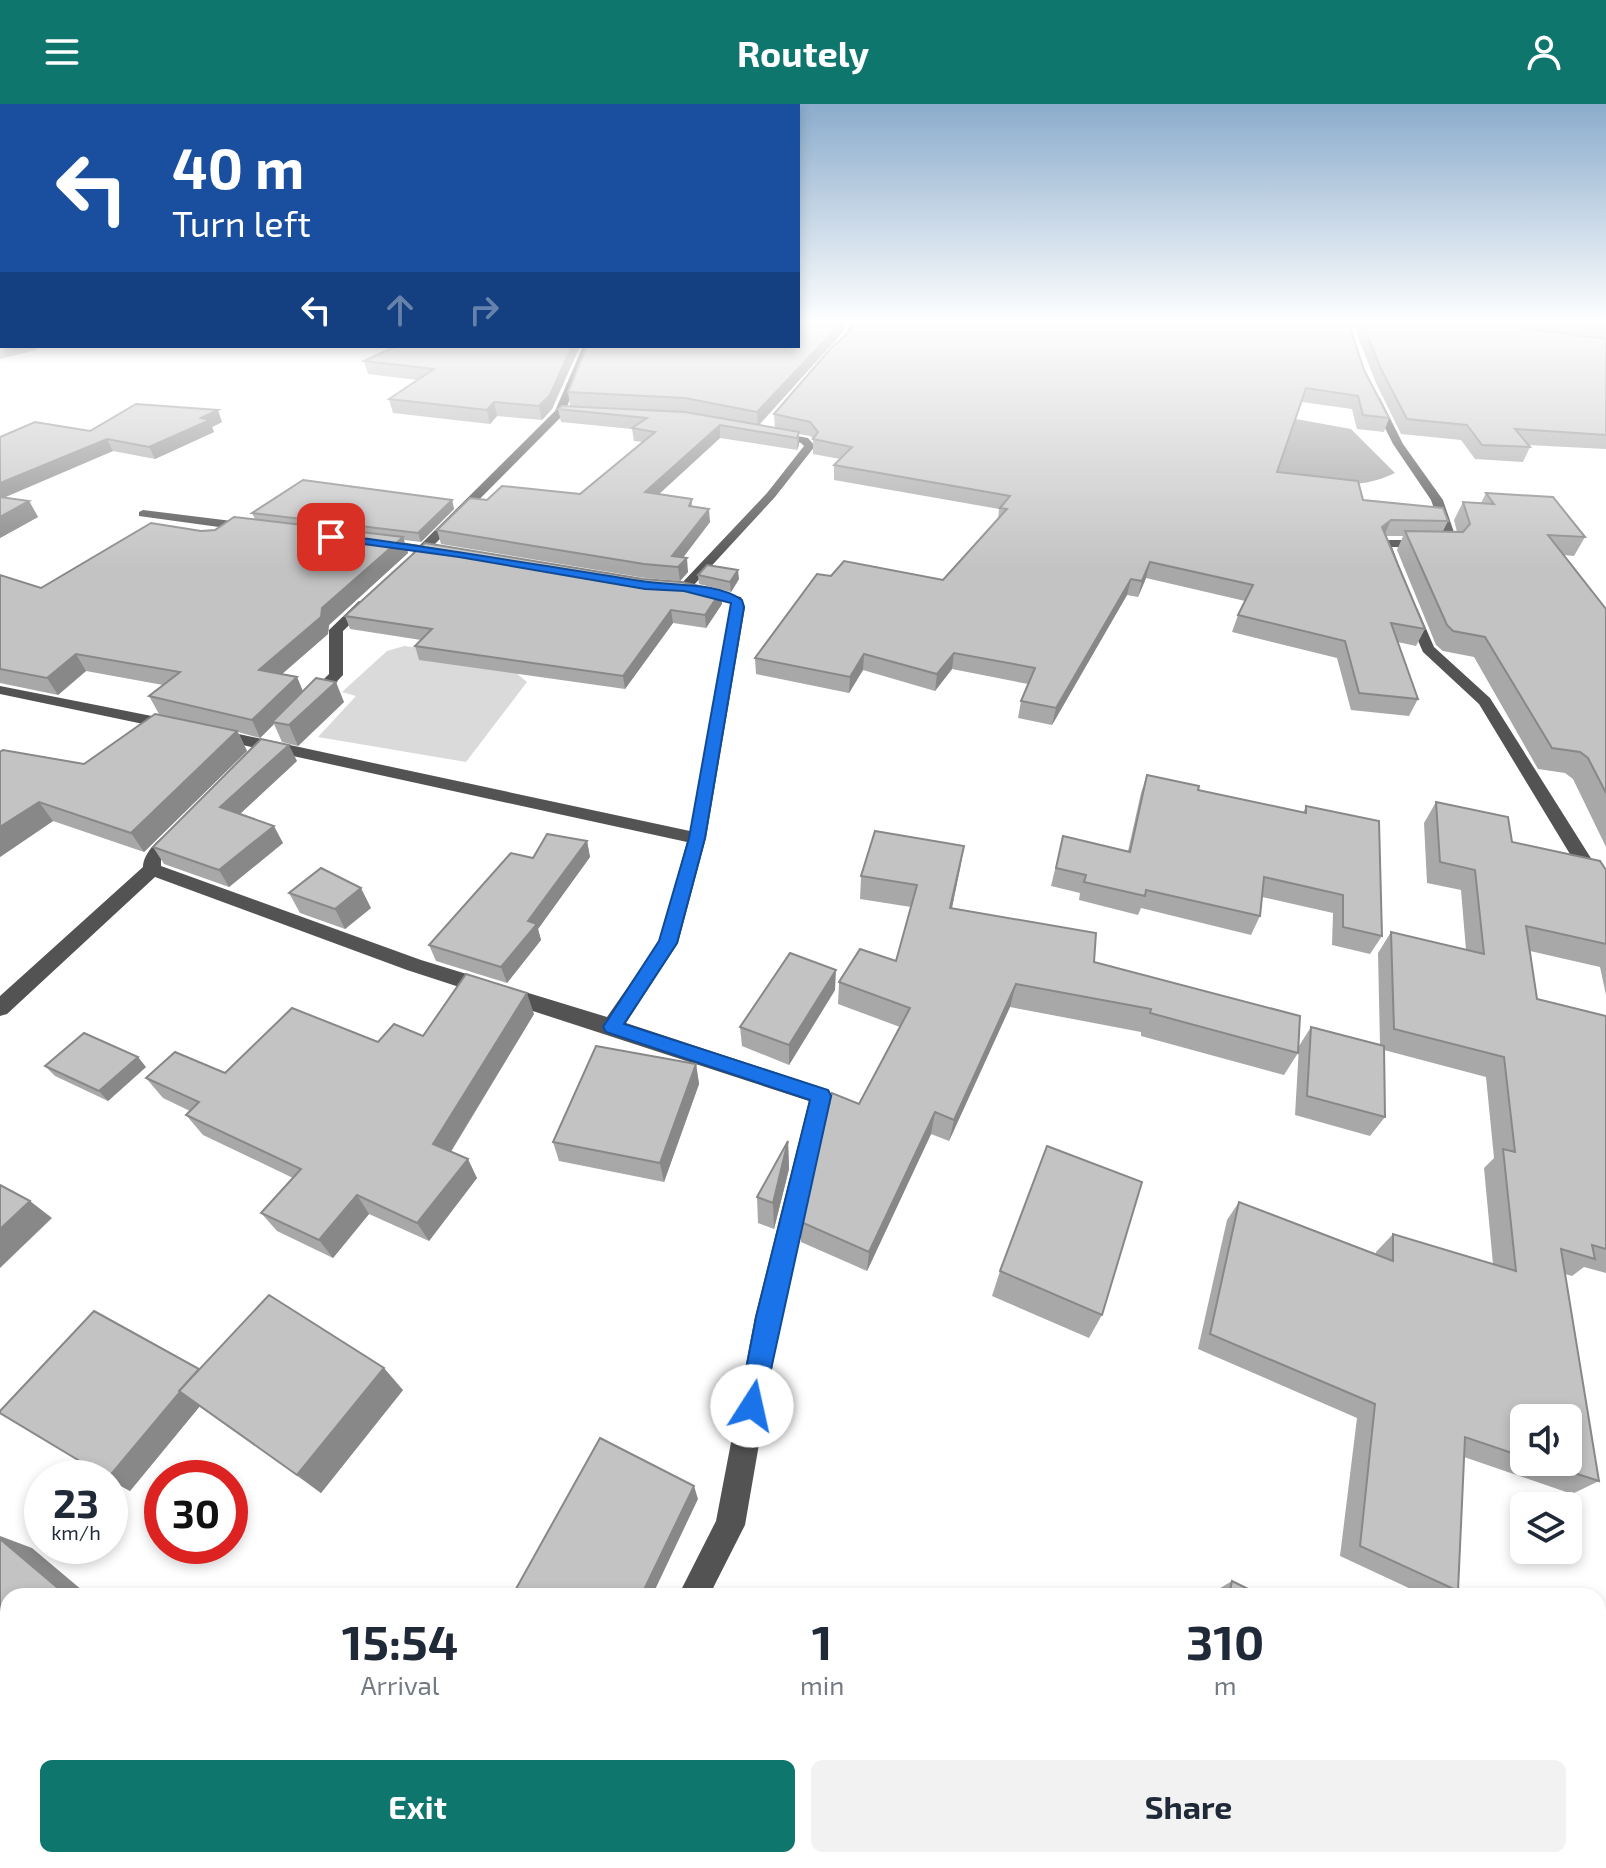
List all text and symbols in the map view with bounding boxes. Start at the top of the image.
icon: menu [40,30,84,74]
icon: person [1522,30,1566,74]
text: Routely [737,31,869,74]
text: 40 m [172,133,304,200]
icon: left [40,136,144,240]
text: Turn left [172,201,311,244]
icon: left [294,288,338,332]
icon: ahead [378,288,422,332]
icon: right [462,288,506,332]
pin [297,503,365,571]
icon: arrive [309,515,353,559]
position arrow [710,1364,794,1448]
map controls [1510,1404,1582,1564]
button: sound [1510,1404,1582,1476]
speed limit sign: 30 [144,1460,248,1564]
text: 23 [53,1478,99,1526]
button: layers [1510,1492,1582,1564]
text: km/h [51,1520,101,1544]
text: 15:54 [342,1612,458,1670]
text: 1 [812,1612,833,1670]
text: 310 [1186,1612,1264,1670]
text: Arrival [360,1669,440,1700]
text: min [800,1669,844,1700]
text: m [1214,1669,1237,1700]
button: Exit [40,1760,795,1852]
button: Share [811,1760,1566,1852]

